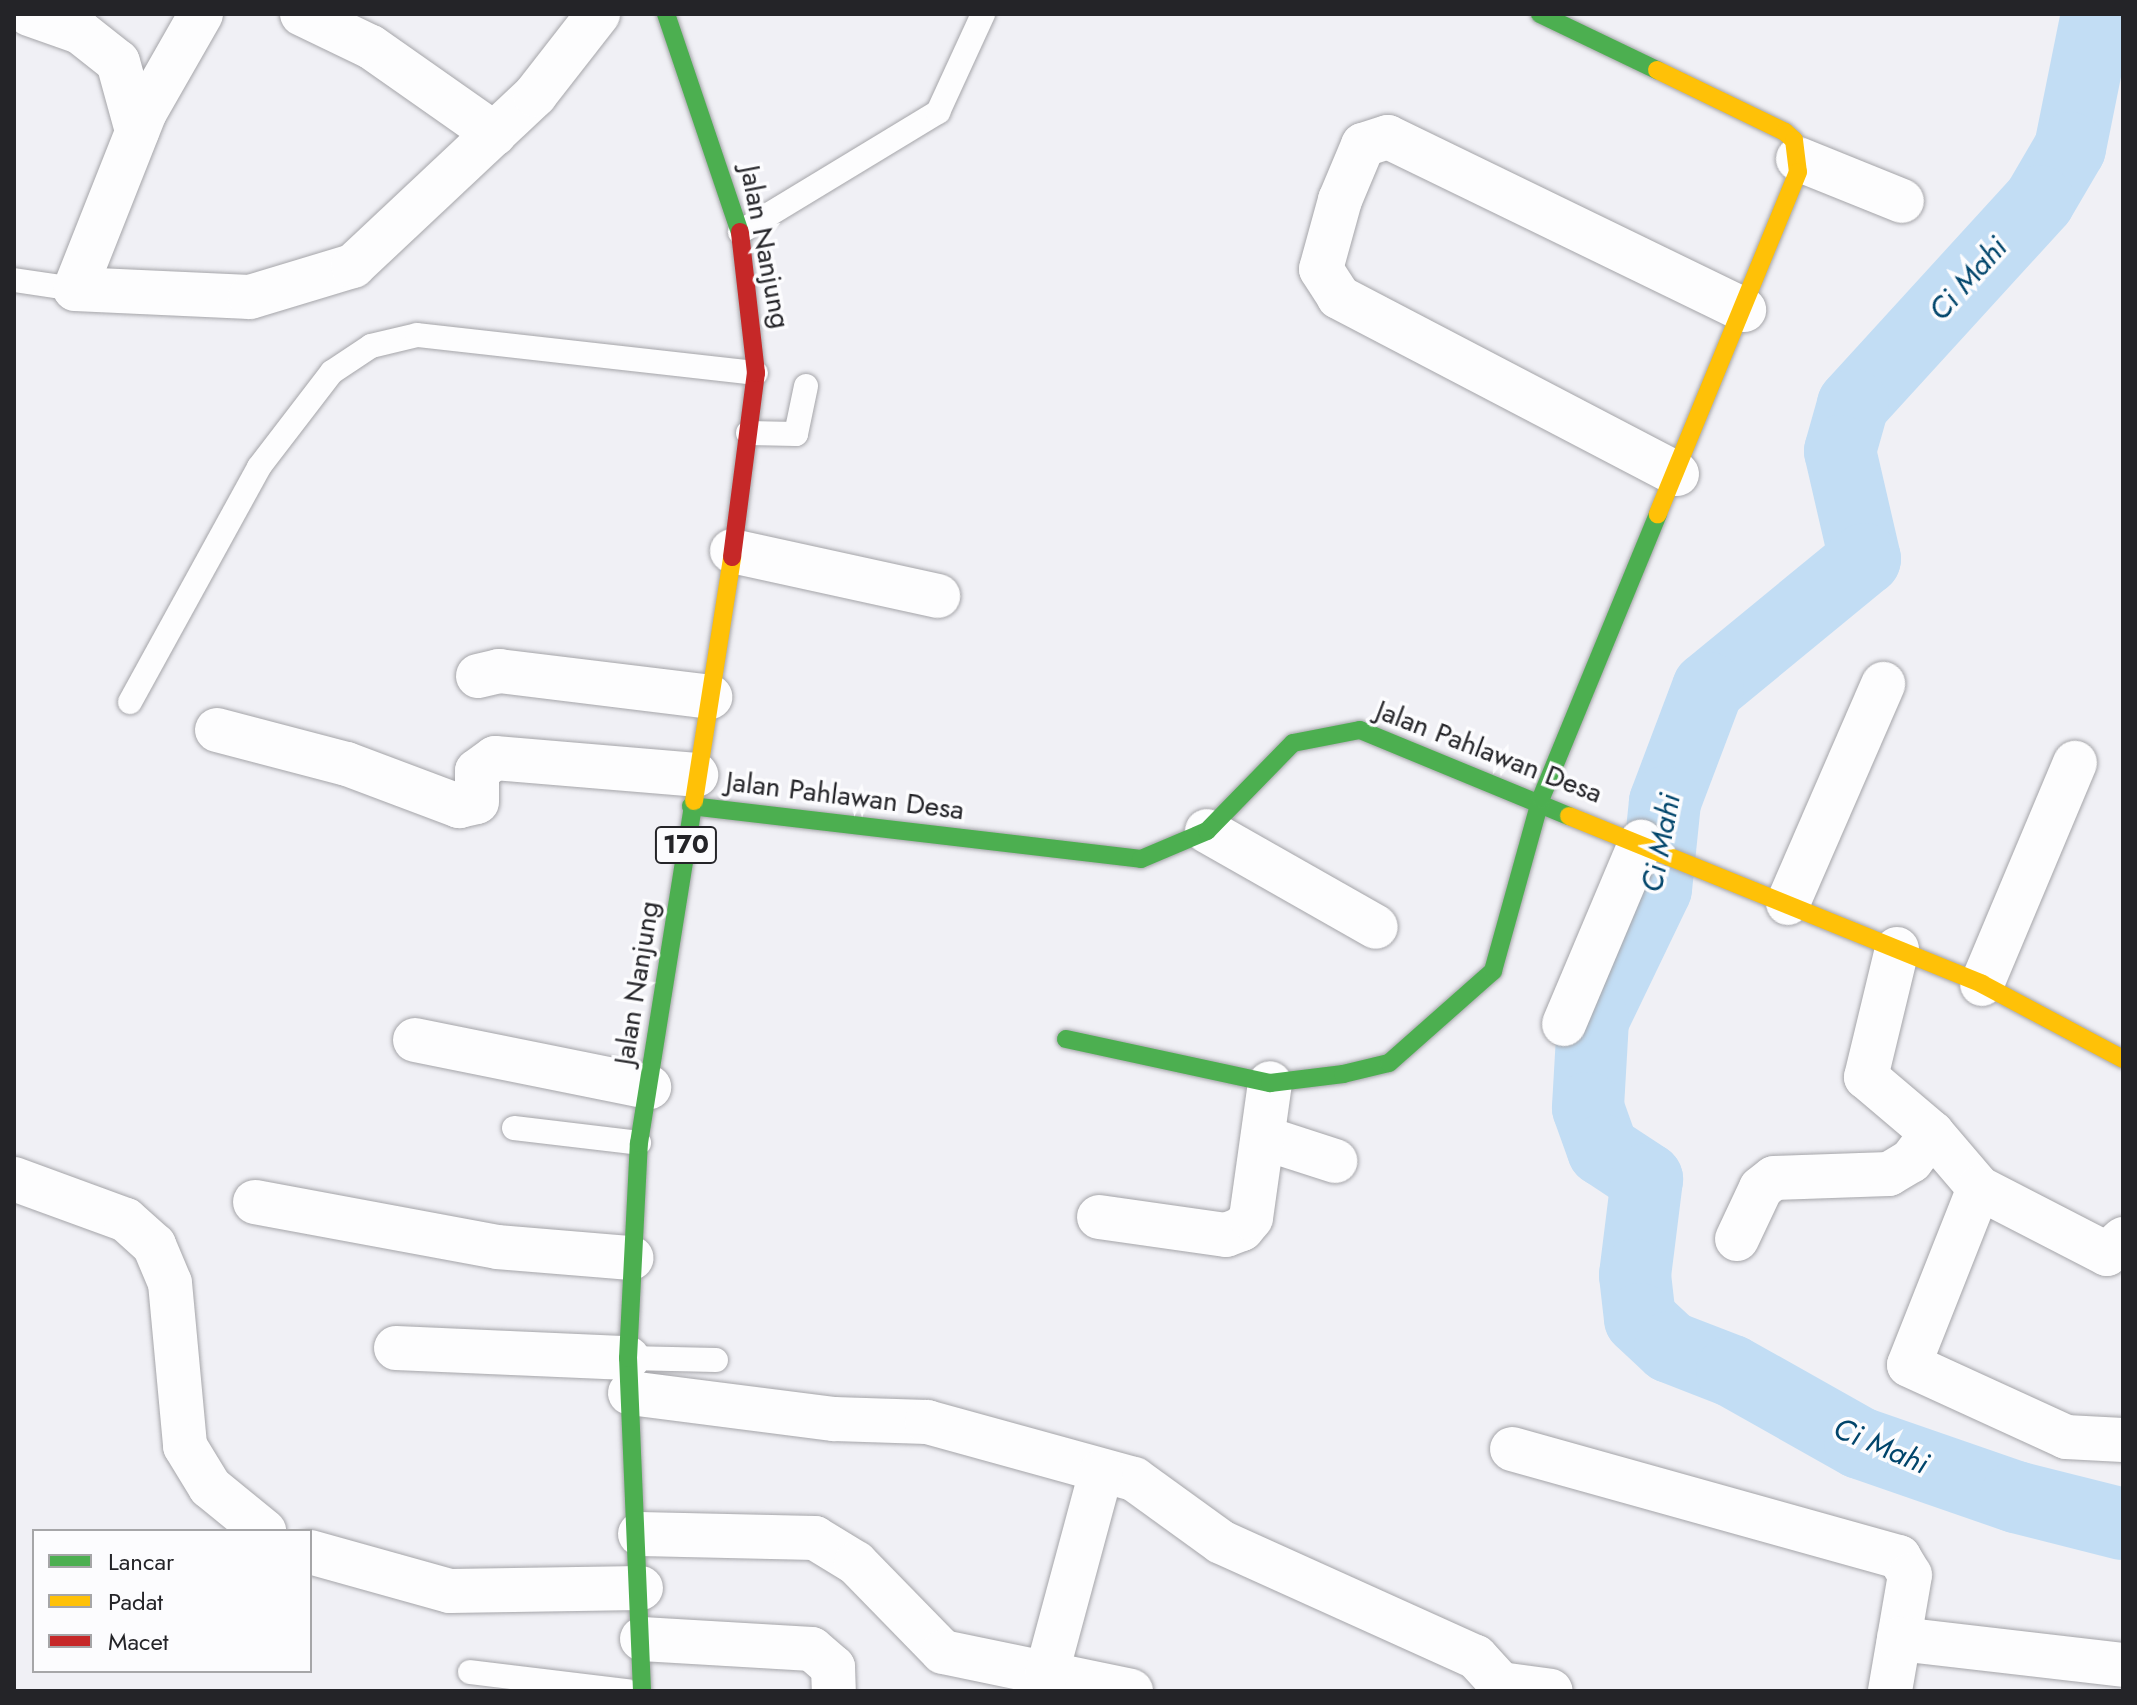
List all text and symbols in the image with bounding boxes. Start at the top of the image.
street label: Jalan Nanjung [733,163,797,331]
water label: Ci Mahi [1921,230,2015,328]
street label: Jalan Pahlawan Desa [1371,693,1607,811]
street label: Jalan Pahlawan Desa [724,765,966,827]
water label: Ci Mahi [1634,791,1688,895]
road number: 170 [654,823,718,867]
street label: Jalan Nanjung [607,899,667,1067]
water label: Ci Mahi [1828,1410,1934,1482]
legend [32,1529,312,1673]
text: Lancar [108,1544,174,1579]
text: Padat [108,1584,163,1619]
text: Macet [108,1624,169,1659]

